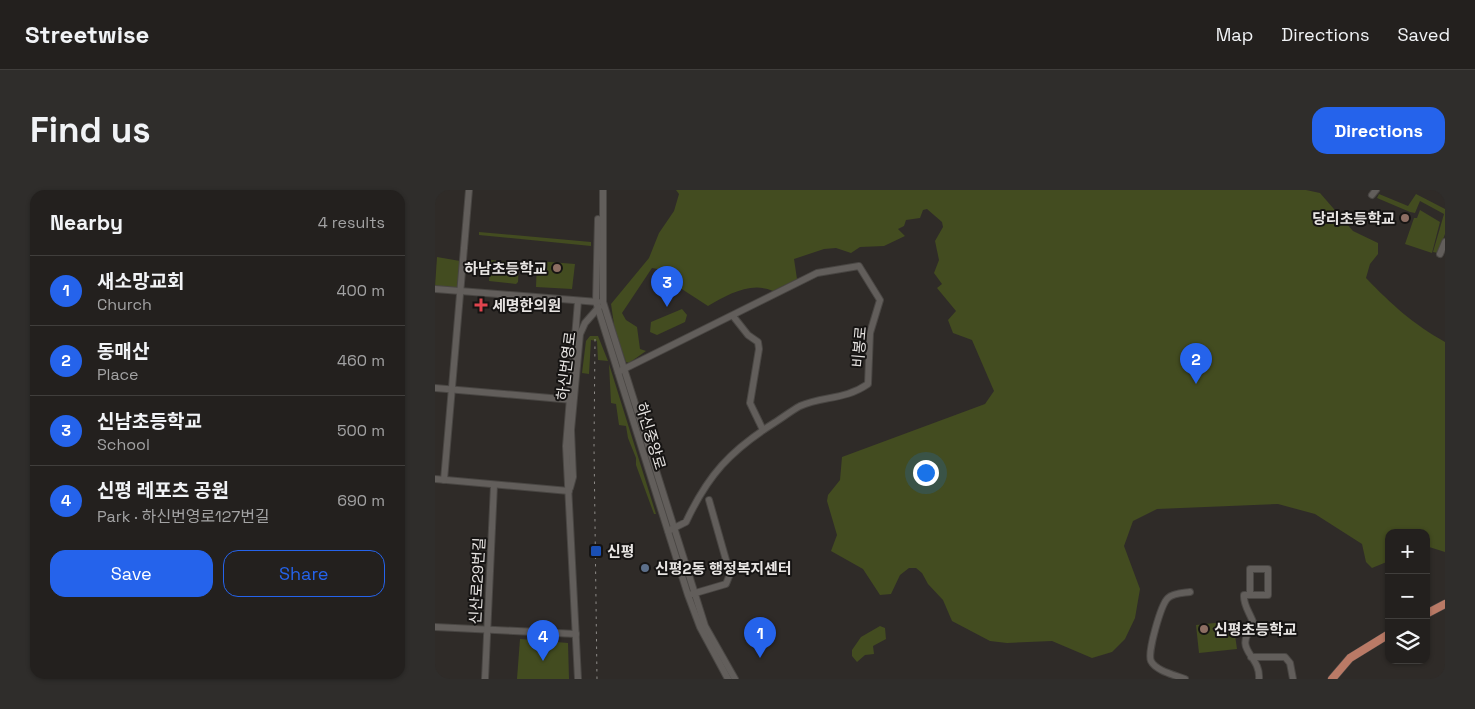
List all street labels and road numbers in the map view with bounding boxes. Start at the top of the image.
street label: 비봉로 [848,326,870,368]
street label: 하신번영로 [552,331,580,401]
street label: 하신중앙로 [632,400,670,472]
street label: 신산로29번길 [465,537,489,625]

